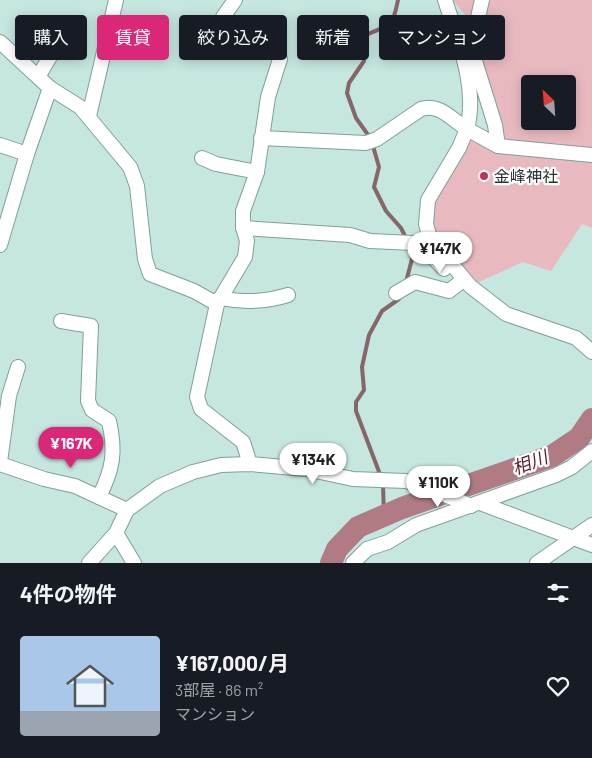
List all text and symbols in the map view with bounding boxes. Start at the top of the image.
chip: 購入 [15,15,87,60]
chip: 賃貸 [97,15,169,60]
chip: 絞り込み [179,15,287,60]
chip: 新着 [297,15,369,60]
chip: マンション [379,15,505,60]
north arrow [521,75,576,130]
map controls [521,75,576,130]
place label: 金峰神社 [494,166,558,185]
marker: 金峰神社 [478,170,490,182]
pin: ¥147K [405,232,475,274]
text: ¥147K [418,238,462,257]
pin: ¥167K [36,426,106,469]
text: ¥167K [49,433,93,452]
pin: ¥134K [278,442,348,485]
water label: 相川 [509,445,552,479]
text: ¥134K [291,449,335,468]
pin: ¥110K [403,466,473,508]
text: ¥110K [417,472,459,491]
icon: filters [544,579,572,607]
text: 4件の物件 [20,581,117,606]
text: ¥167,000/月 [175,650,289,675]
icon: home [60,656,120,716]
icon: heart [544,672,572,700]
text: 3部屋 · 86 m² [175,680,263,699]
text: マンション [175,704,255,723]

